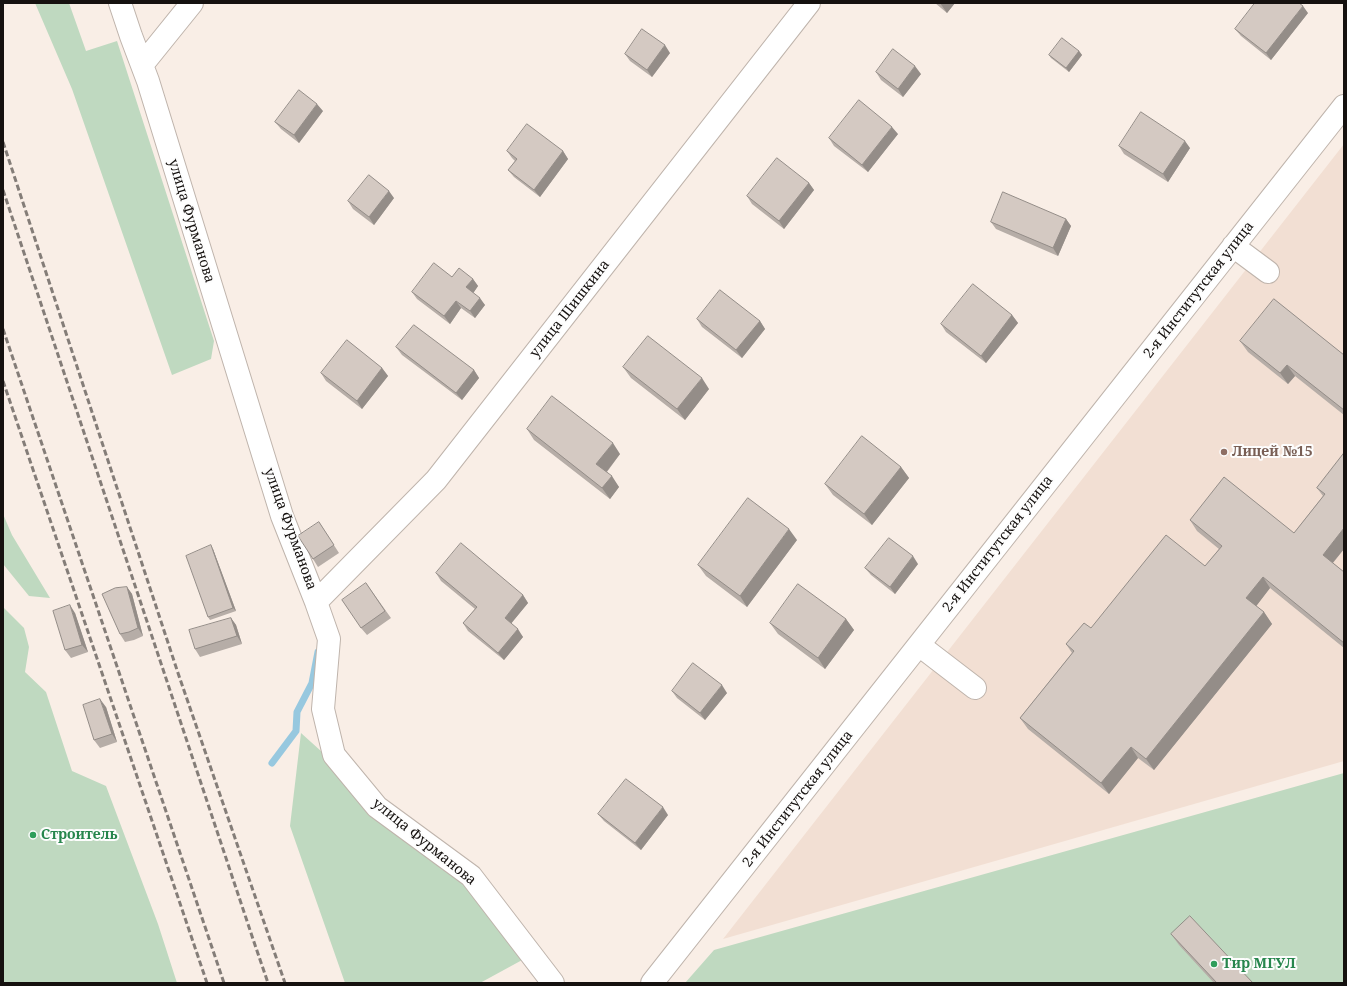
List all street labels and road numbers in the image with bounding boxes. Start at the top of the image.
street label: улица Фурманова [164,157,218,285]
street label: 2-я Институтская улица [1140,218,1258,362]
street label: улица Шишкина [527,257,613,361]
street label: улица Фурманова [260,466,320,592]
street label: 2-я Институтская улица [939,472,1057,616]
street label: 2-я Институтская улица [739,727,857,871]
street label: улица Фурманова [369,795,479,889]

